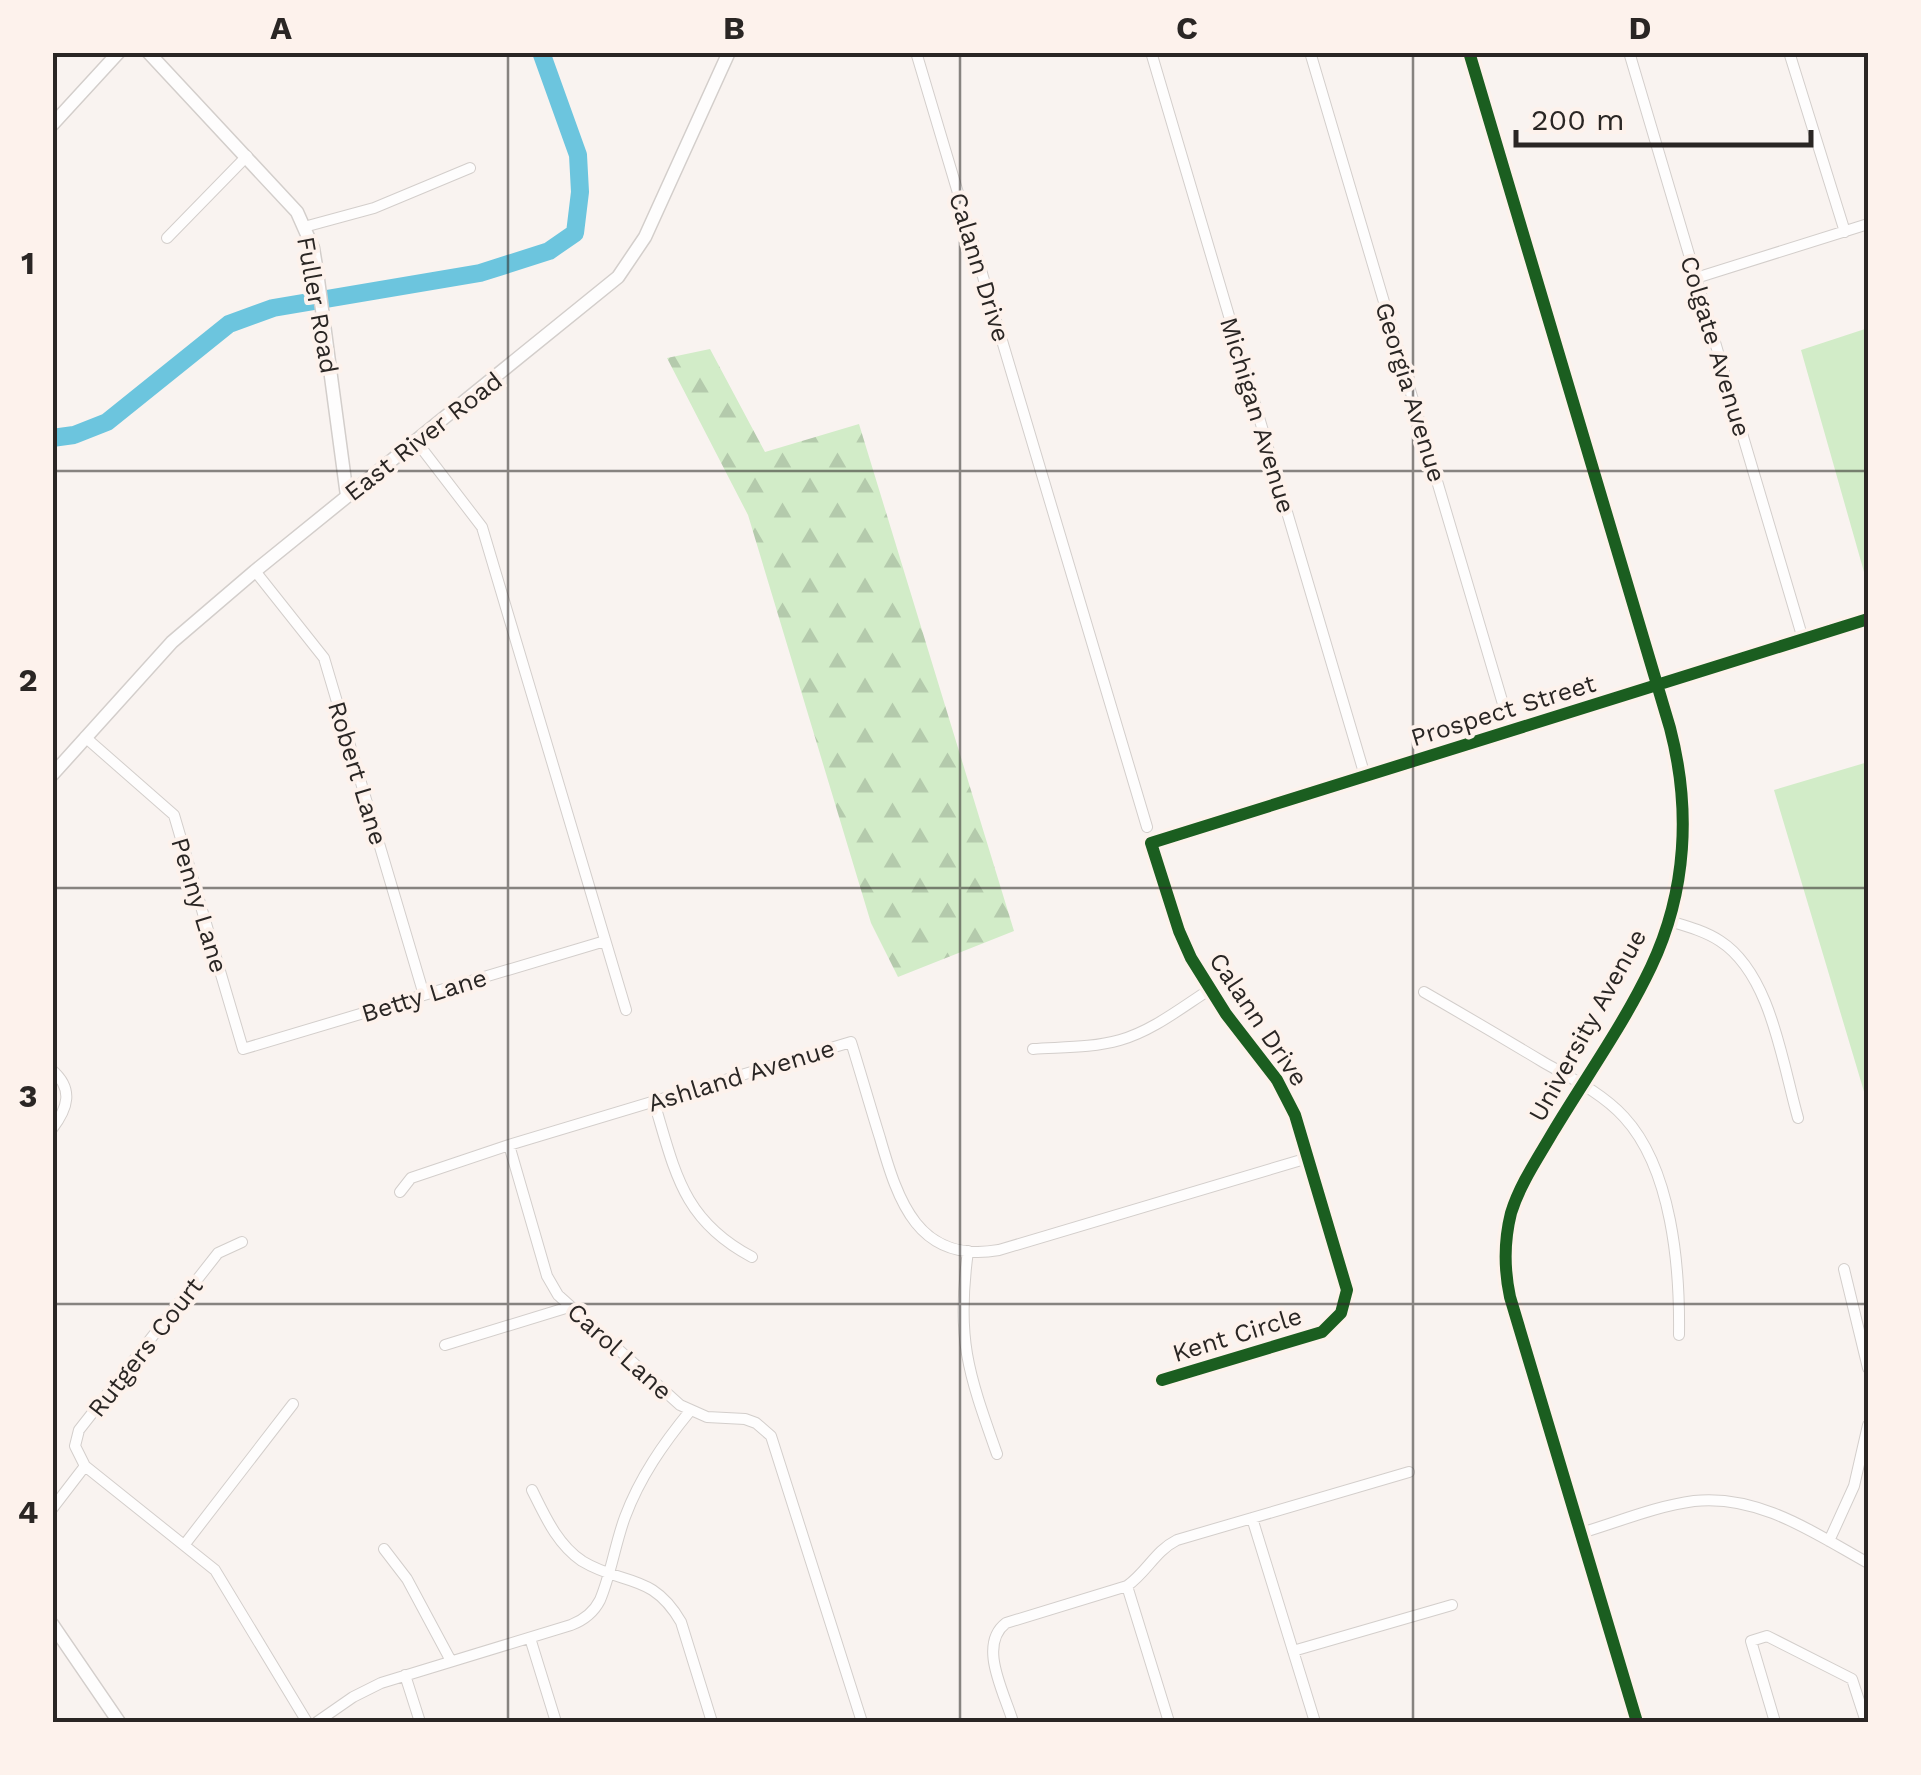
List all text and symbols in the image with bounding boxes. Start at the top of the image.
text: A [270,9,292,47]
text: B [723,9,745,47]
text: C [1176,9,1198,47]
text: D [1629,9,1651,47]
scale bar [1516,85,1811,147]
text: 200 m [1531,102,1625,137]
street label: Calann Drive [943,189,1016,345]
street label: Fuller Road [291,234,344,376]
text: 1 [21,244,35,282]
street label: Colgate Avenue [1674,252,1757,440]
street label: Georgia Avenue [1369,299,1452,486]
street label: Michigan Avenue [1214,314,1301,516]
street label: East River Road [339,366,508,507]
text: 2 [18,661,38,699]
street label: Prospect Street [1407,668,1599,752]
street label: Robert Lane [322,698,393,849]
street label: Penny Lane [165,834,234,976]
street label: University Avenue [1523,924,1652,1126]
street label: Calann Drive [1203,947,1314,1092]
street label: Betty Lane [358,963,490,1028]
street label: Ashland Avenue [644,1033,838,1118]
text: 3 [19,1077,37,1115]
street label: Rutgers Court [82,1271,209,1423]
street label: Carol Lane [562,1297,678,1406]
street label: Kent Circle [1169,1301,1305,1368]
text: 4 [18,1493,38,1531]

